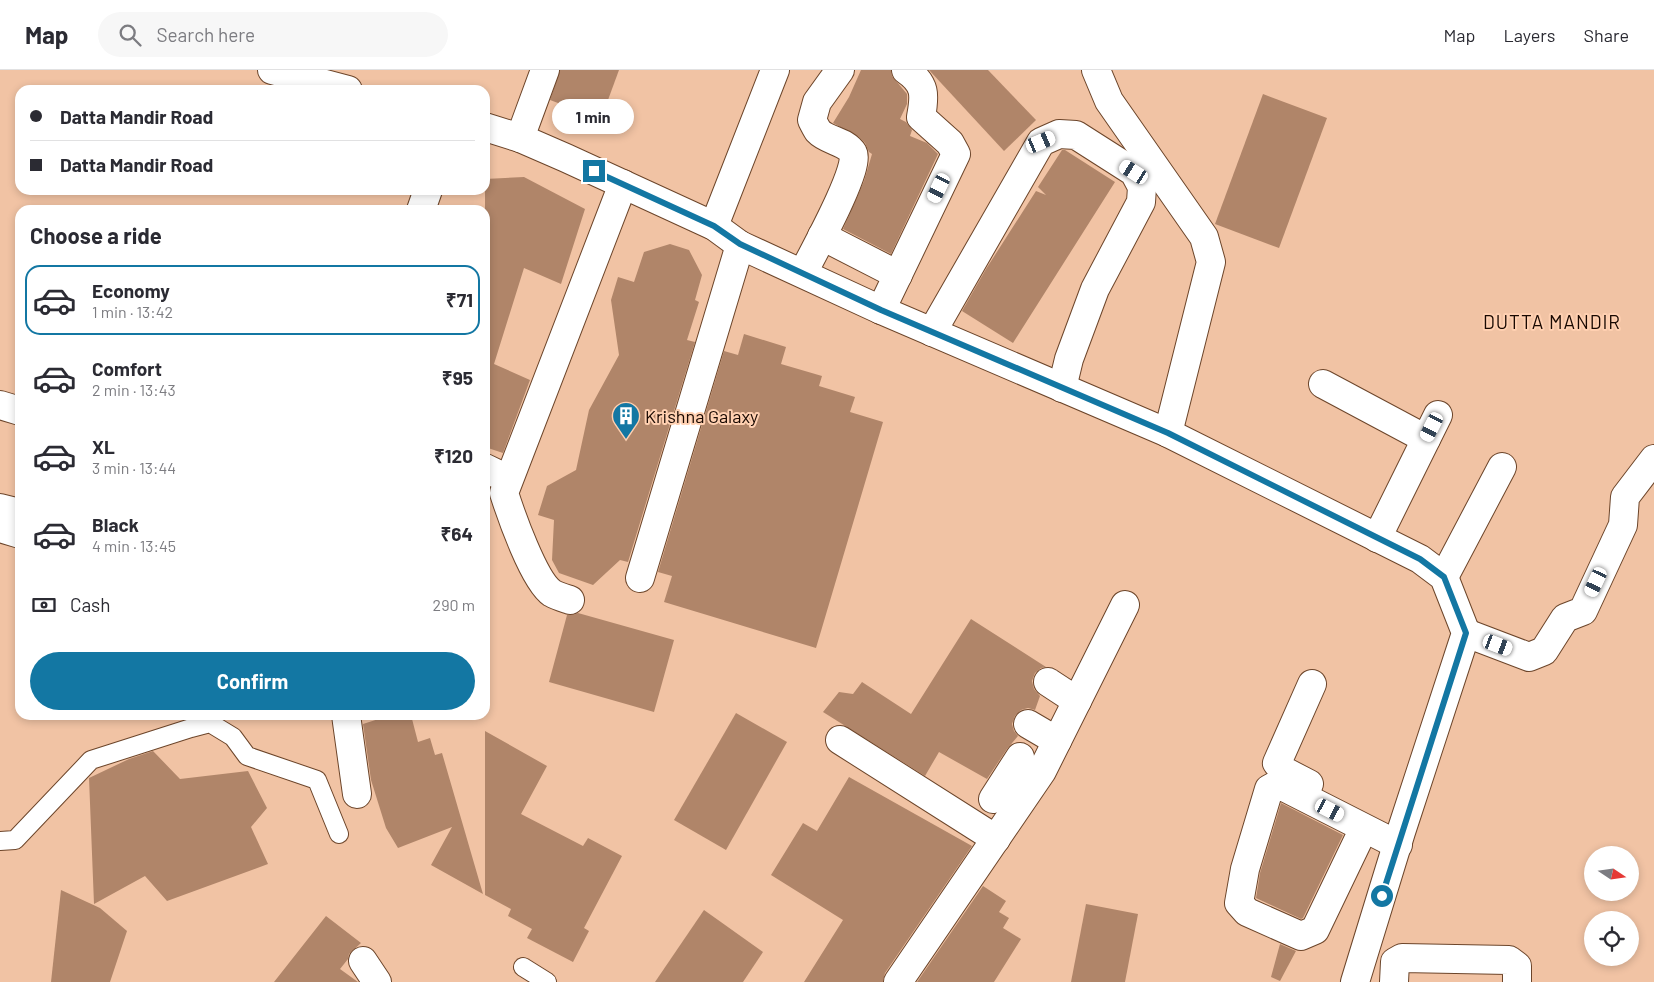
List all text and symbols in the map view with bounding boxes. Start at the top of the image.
search box [98,12,448,57]
text: Map [25,20,68,49]
icon: search [116,21,144,49]
text: Search here [156,23,255,46]
text: Map [1443,24,1475,46]
text: Layers [1503,24,1556,46]
text: Share [1584,24,1629,46]
callout: 1 min [553,98,635,134]
text: Datta Mandir Road [60,105,213,128]
text: 1 min [575,107,611,126]
car [1024,129,1057,155]
text: Datta Mandir Road [60,153,213,176]
car [1117,158,1150,186]
route end [583,160,605,182]
car [925,171,952,205]
text: Choose a ride [30,222,162,248]
icon: car [32,278,77,323]
text: Economy [92,279,170,302]
text: ₹71 [446,288,473,311]
text: 1 min · 13:42 [92,302,173,321]
district label: DUTTA MANDIR [1483,310,1621,333]
icon: car [32,356,77,401]
text: Comfort [92,357,162,380]
text: ₹95 [442,366,473,389]
text: 2 min · 13:43 [92,380,176,399]
building icon: Krishna Galaxy [611,401,641,440]
place label: Krishna Galaxy [645,405,758,427]
car [1418,410,1445,444]
icon: car [32,434,77,479]
text: XL [92,435,115,458]
text: ₹120 [434,444,473,467]
text: 3 min · 13:44 [92,458,176,477]
icon: car [32,512,77,557]
text: Black [92,513,139,536]
text: ₹64 [440,522,473,545]
text: 4 min · 13:45 [92,536,176,555]
car [1582,565,1609,599]
icon: cash [30,591,58,619]
text: Cash [70,593,111,616]
text: 290 m [433,595,475,614]
car [1481,633,1514,657]
button: Confirm [30,652,475,710]
car [1313,797,1346,823]
north arrow [1584,846,1639,901]
map controls [1584,846,1639,966]
route start [1371,885,1393,907]
button: locate [1584,911,1639,966]

